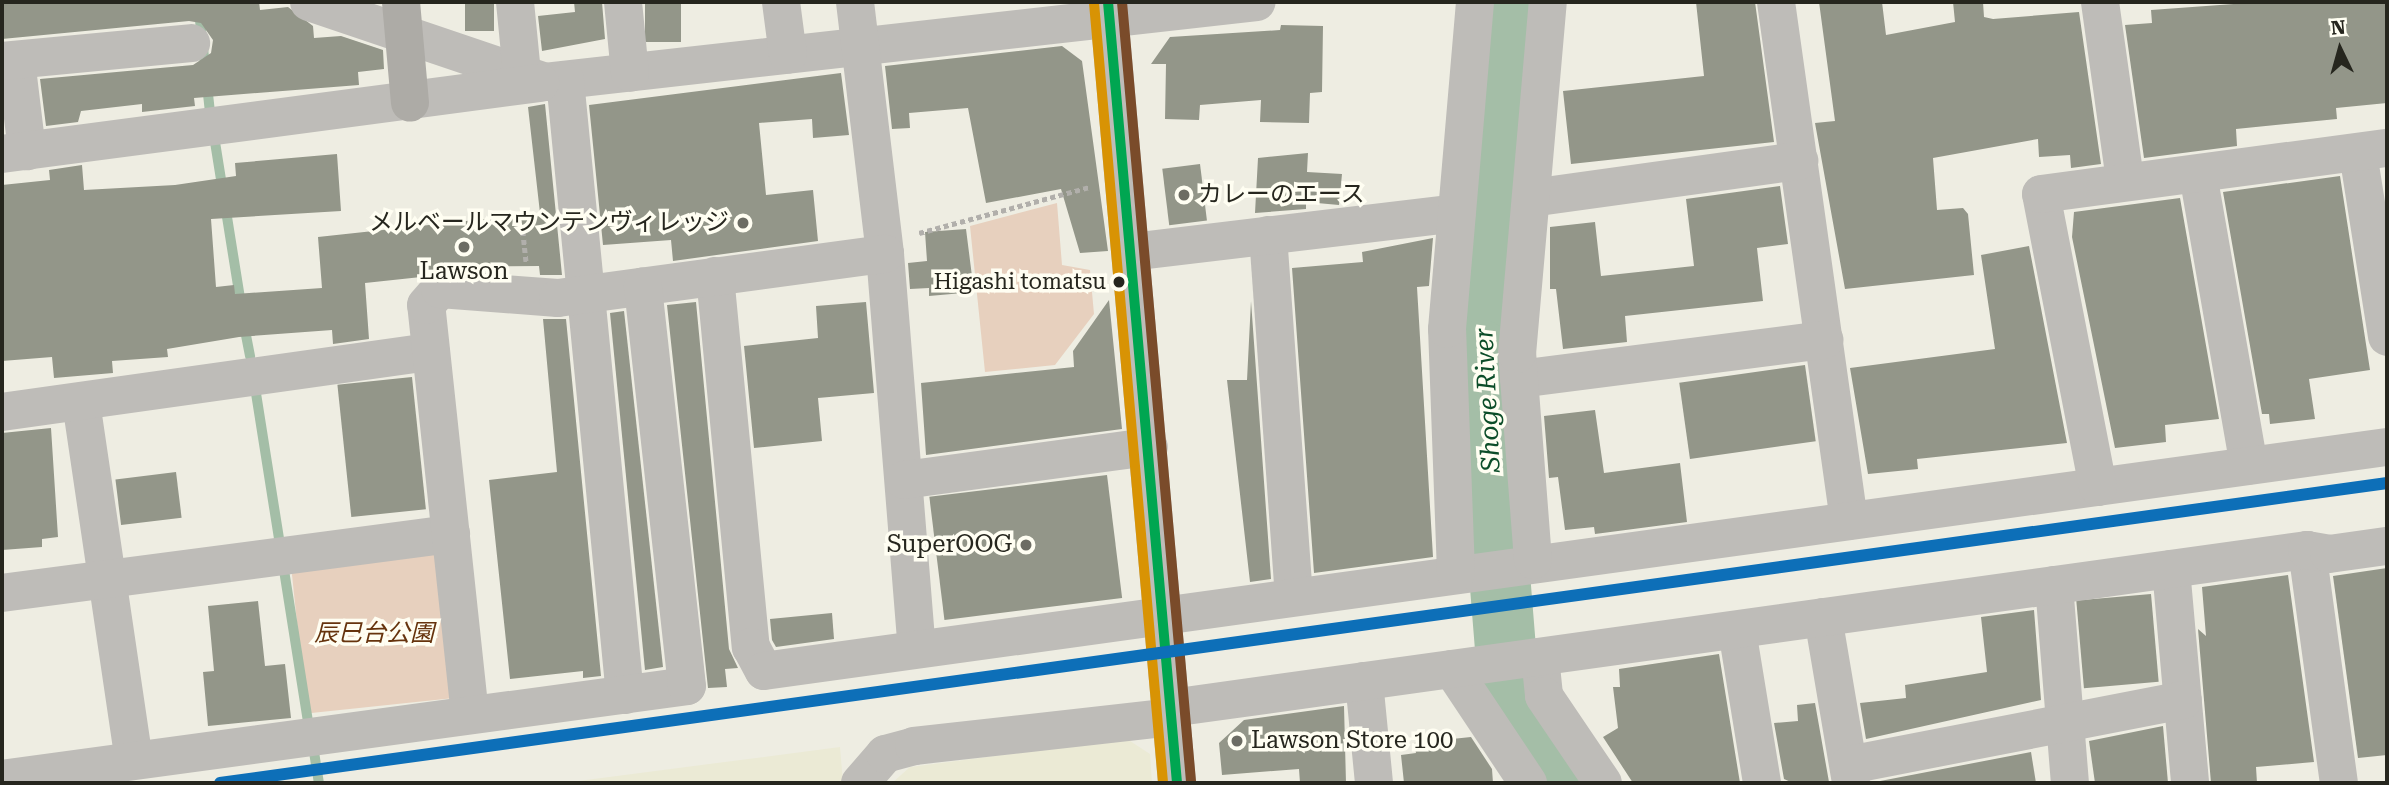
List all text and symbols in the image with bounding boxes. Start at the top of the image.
north arrow [2305,14,2375,84]
text: N [2330,15,2346,40]
place label: カレーのエース [1198,181,1366,209]
marker: カレーのエース [1176,187,1192,203]
place label: メルベールマウンテンヴィレッジ [369,209,729,237]
marker: メルベールマウンテンヴィレッジ [735,215,751,231]
marker: Lawson [456,239,472,255]
place label: Lawson [420,258,508,286]
place label: Higashi tomatsu [934,269,1106,295]
marker: Higashi tomatsu [1112,275,1126,289]
water label: Shoge River [1469,327,1507,473]
place label: SuperOOG [887,531,1012,559]
marker: SuperOOG [1018,537,1034,553]
park label: 辰巳台公園 [314,620,434,648]
place label: Lawson Store 100 [1251,727,1453,755]
marker: Lawson Store 100 [1229,733,1245,749]

